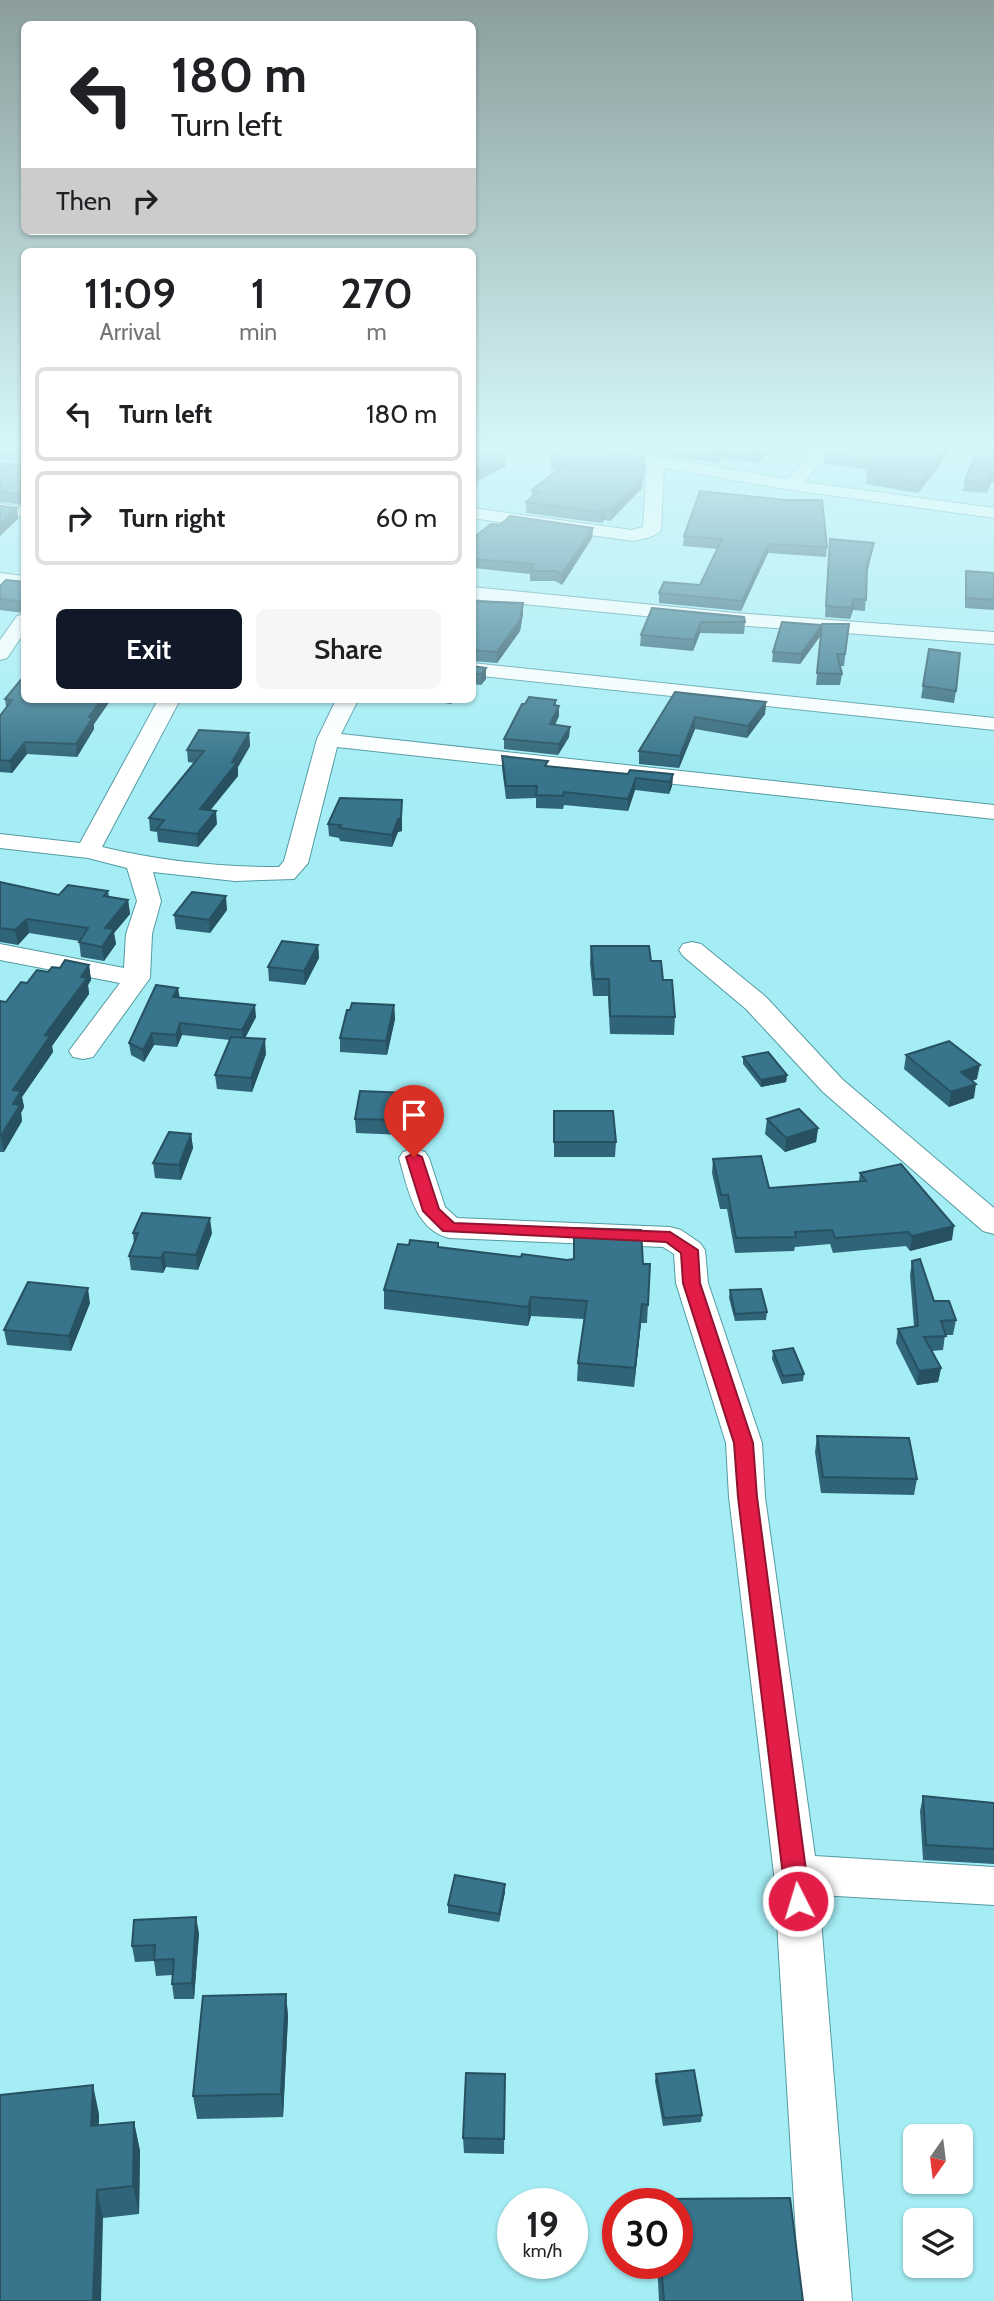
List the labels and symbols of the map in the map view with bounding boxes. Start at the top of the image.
pin [384,1085,444,1157]
position arrow [761,1864,835,1938]
north arrow [903,2124,973,2194]
speed limit sign: 30 [602,2188,693,2279]

